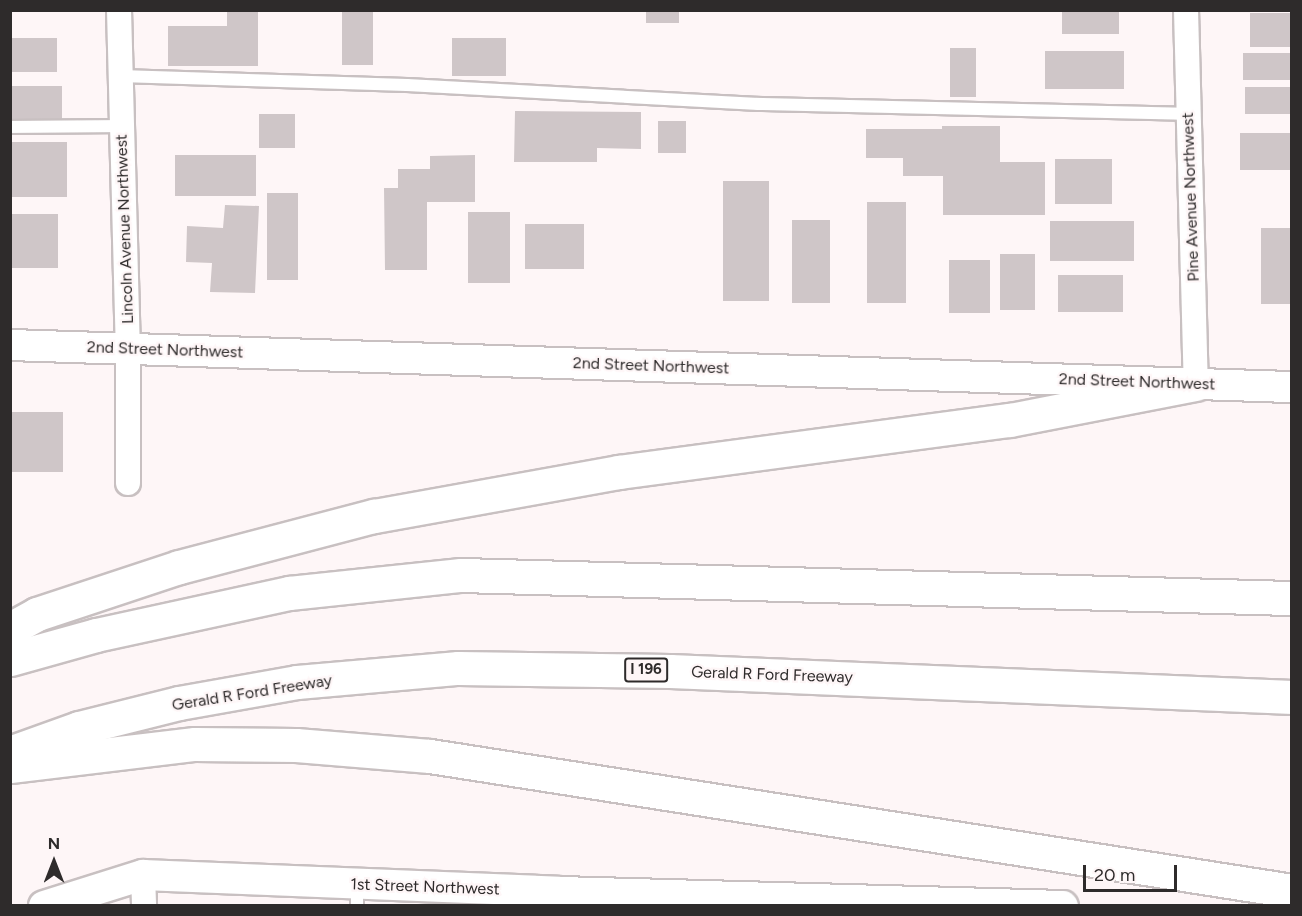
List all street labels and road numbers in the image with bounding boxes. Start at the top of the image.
street label: Pine Avenue Northwest [1178,112,1204,282]
street label: Lincoln Avenue Northwest [112,134,138,324]
street label: 2nd Street Northwest [86,338,244,362]
street label: 2nd Street Northwest [572,354,730,378]
street label: 2nd Street Northwest [1058,370,1216,394]
road number: I 196 [624,658,668,682]
street label: Gerald R Ford Freeway [691,663,853,687]
street label: Gerald R Ford Freeway [171,671,333,715]
street label: 1st Street Northwest [350,875,500,899]

